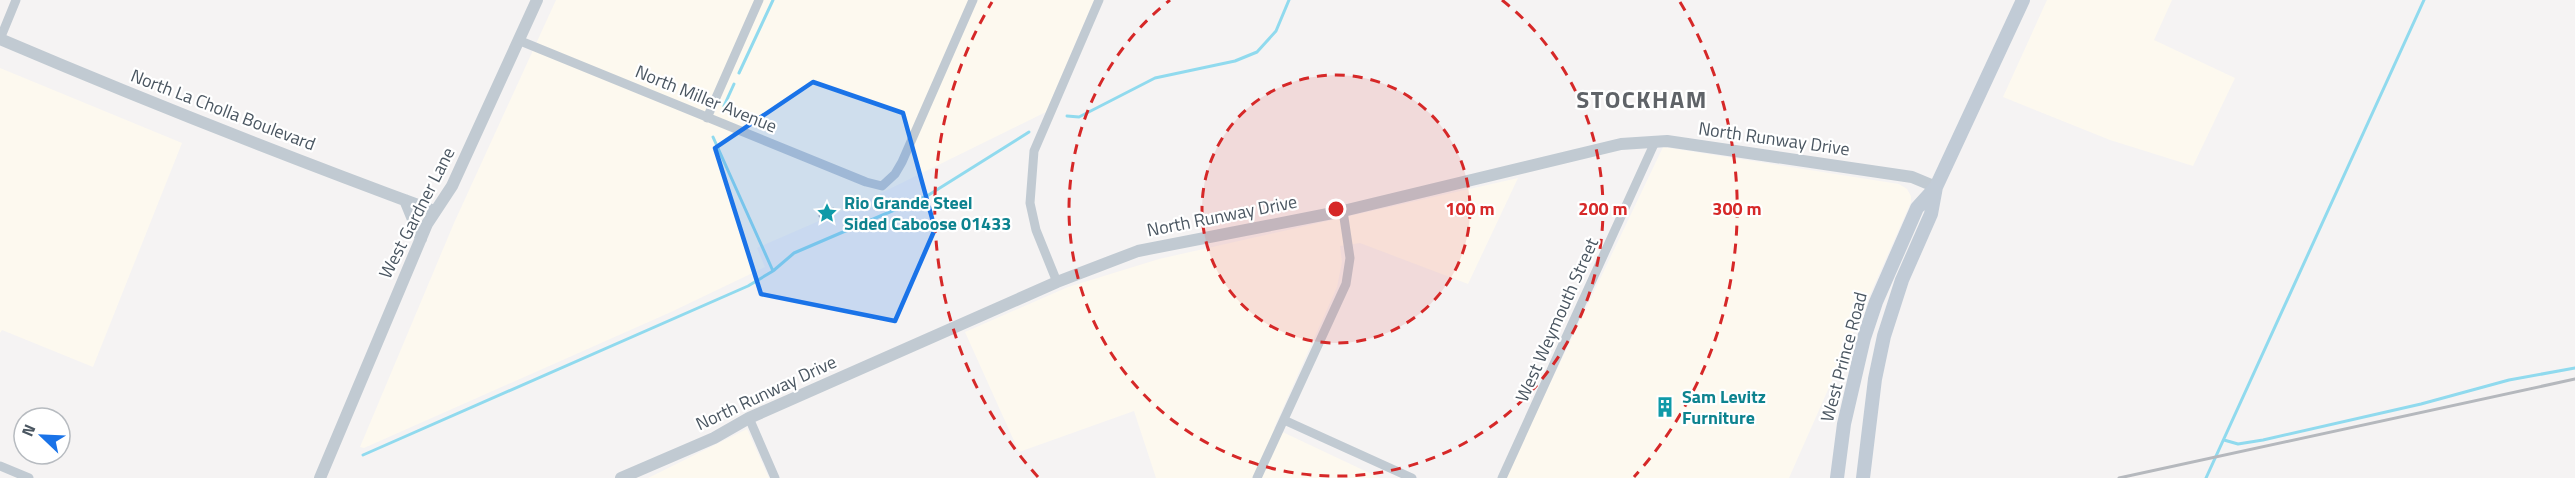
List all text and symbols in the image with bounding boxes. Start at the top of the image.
street label: North Miller Avenue [631,58,781,139]
street label: North La Cholla Boulevard [127,62,319,157]
district label: STOCKHAM [1576,81,1708,117]
street label: North Runway Drive [1697,115,1851,162]
street label: West Gardner Lane [372,142,461,283]
street label: North Runway Drive [1144,188,1299,243]
place label: Rio Grande Steel Sided Caboose 01433 [844,189,1011,237]
text: 100 m [1445,195,1495,222]
text: 200 m [1578,195,1628,222]
text: 300 m [1712,195,1762,222]
centre of rings [1326,199,1346,219]
place icon: Rio Grande Steel Sided Caboose 01433 [815,201,839,225]
street label: West Weymouth Street [1508,233,1605,406]
street label: West Prince Road [1813,289,1874,425]
street label: North Runway Drive [691,348,841,437]
place label: Sam Levitz Furniture [1682,383,1766,431]
building icon: Sam Levitz Furniture [1653,395,1677,419]
north arrow [12,406,72,466]
text: N [15,420,41,440]

